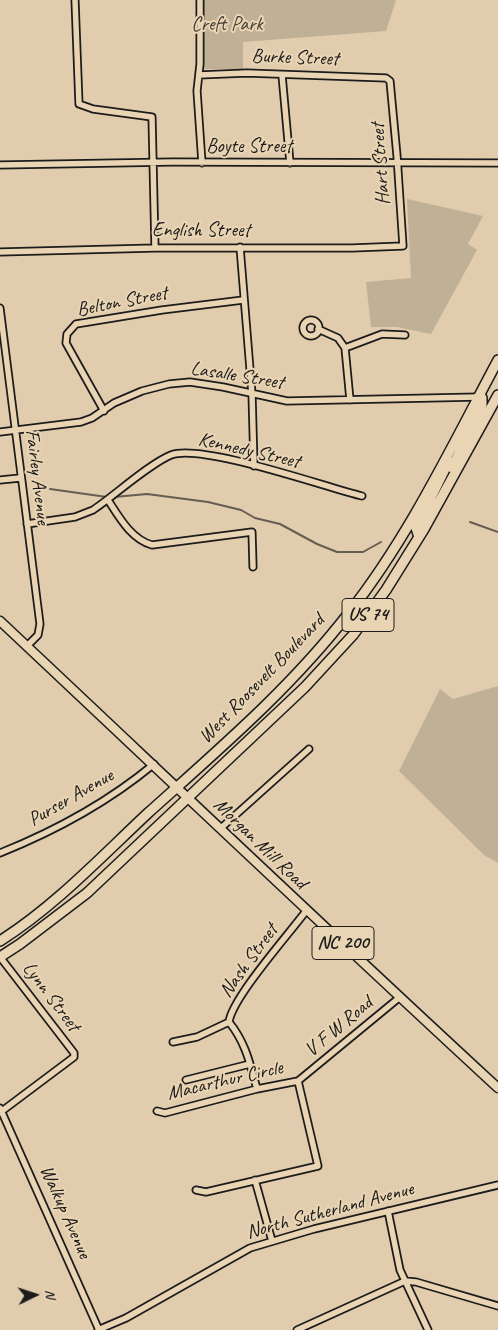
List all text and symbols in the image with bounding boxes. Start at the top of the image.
park label: Creft Park [191,13,263,37]
street label: Burke Street [251,44,339,72]
street label: Hart Street [366,122,396,206]
street label: Boyte Street [206,135,292,159]
street label: English Street [152,219,250,243]
street label: Belton Street [75,281,169,323]
street label: Lasalle Street [189,357,285,395]
street label: Fairley Avenue [19,428,55,526]
street label: Kennedy Street [196,428,302,474]
road number: US 74 [342,598,394,632]
street label: West Roosevelt Boulevard [194,609,330,749]
street label: Purser Avenue [24,764,118,832]
street label: Morgan Mill Road [208,793,312,895]
street label: Nash Street [214,920,284,1002]
road number: NC 200 [312,926,374,960]
street label: Lynn Street [17,957,85,1037]
street label: V F W Road [300,992,378,1062]
street label: Macarthur Circle [165,1056,285,1106]
street label: Walkup Avenue [34,1162,96,1262]
street label: North Sutherland Avenue [244,1177,416,1245]
north arrow [10,1270,60,1320]
text: N [42,1289,59,1299]

